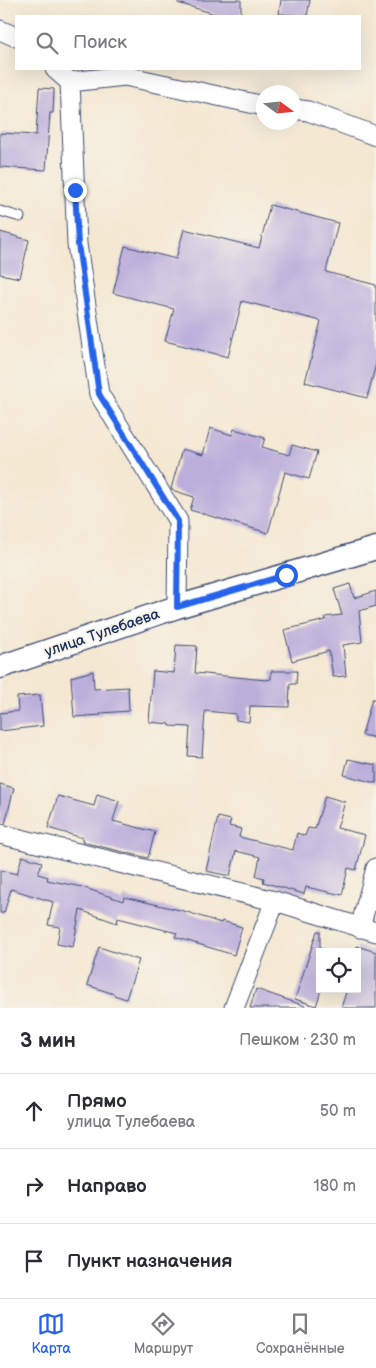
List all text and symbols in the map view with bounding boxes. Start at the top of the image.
search box [15,15,361,70]
icon: search [33,29,61,57]
text: Поиск [73,31,127,54]
north arrow [256,85,301,130]
route end [64,179,87,202]
route start [275,564,298,587]
street label: улица Тулебаева [42,604,162,662]
map controls [316,948,361,993]
button: locate [316,948,361,993]
text: 3 мин [20,1028,76,1053]
text: Пешком · 230 m [239,1031,356,1050]
text: Прямо [67,1090,127,1113]
icon: ahead [20,1097,48,1125]
text: 50 m [320,1102,356,1121]
text: улица Тулебаева [67,1113,195,1132]
icon: right [20,1172,48,1200]
text: Направо [67,1175,147,1198]
text: 180 m [314,1177,356,1196]
icon: arrive [20,1247,48,1275]
text: Пункт назначения [67,1250,232,1273]
tab: Карта [31,1310,71,1357]
tab: Маршрут [134,1310,193,1357]
tab: Сохранённые [256,1310,345,1357]

